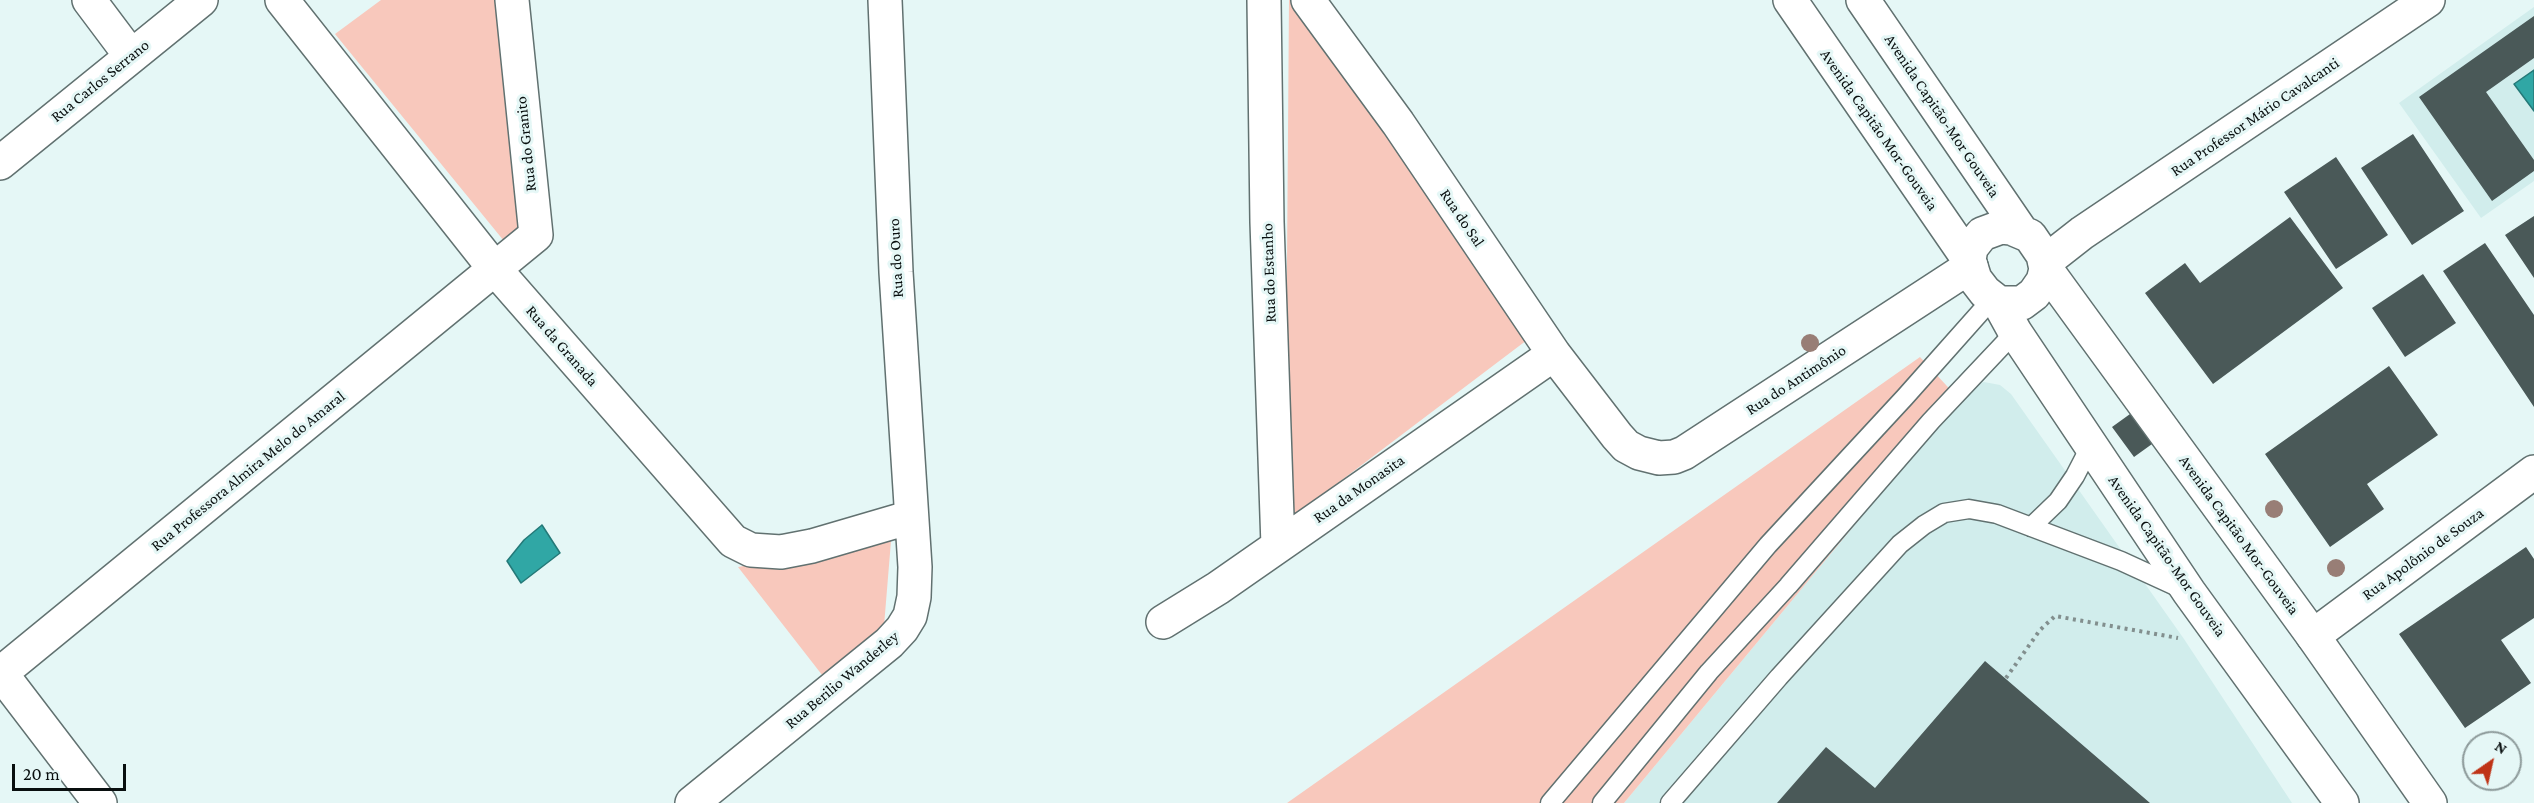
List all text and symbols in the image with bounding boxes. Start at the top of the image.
street label: Avenida Capitão-Mor Gouveia [1880,31,2004,201]
street label: Rua Carlos Serrano [47,36,153,126]
street label: Avenida Capitão Mor-Gouveia [1816,46,1942,214]
street label: Rua Professor Mário Cavalcanti [2167,53,2343,181]
street label: Rua do Granito [511,95,541,193]
street label: Rua do Sal [1436,185,1488,251]
street label: Rua do Ouro [884,218,908,298]
street label: Rua do Estanho [1258,223,1280,323]
street label: Rua da Granada [522,302,602,390]
street label: Rua do Antimônio [1742,340,1850,420]
street label: Rua Professora Almira Melo do Amaral [147,387,349,555]
street label: Rua da Monasita [1310,451,1408,527]
street label: Avenida Capitão Mor-Gouveia [2175,451,2303,619]
street label: Avenida Capitão-Mor Gouveia [2104,471,2230,641]
street label: Rua Apolônio de Souza [2359,504,2487,604]
street label: Rua Berilio Wanderley [781,627,903,733]
north arrow [2462,731,2522,791]
text: N [2492,737,2511,757]
scale bar [15,752,129,790]
text: 20 m [23,764,60,784]

